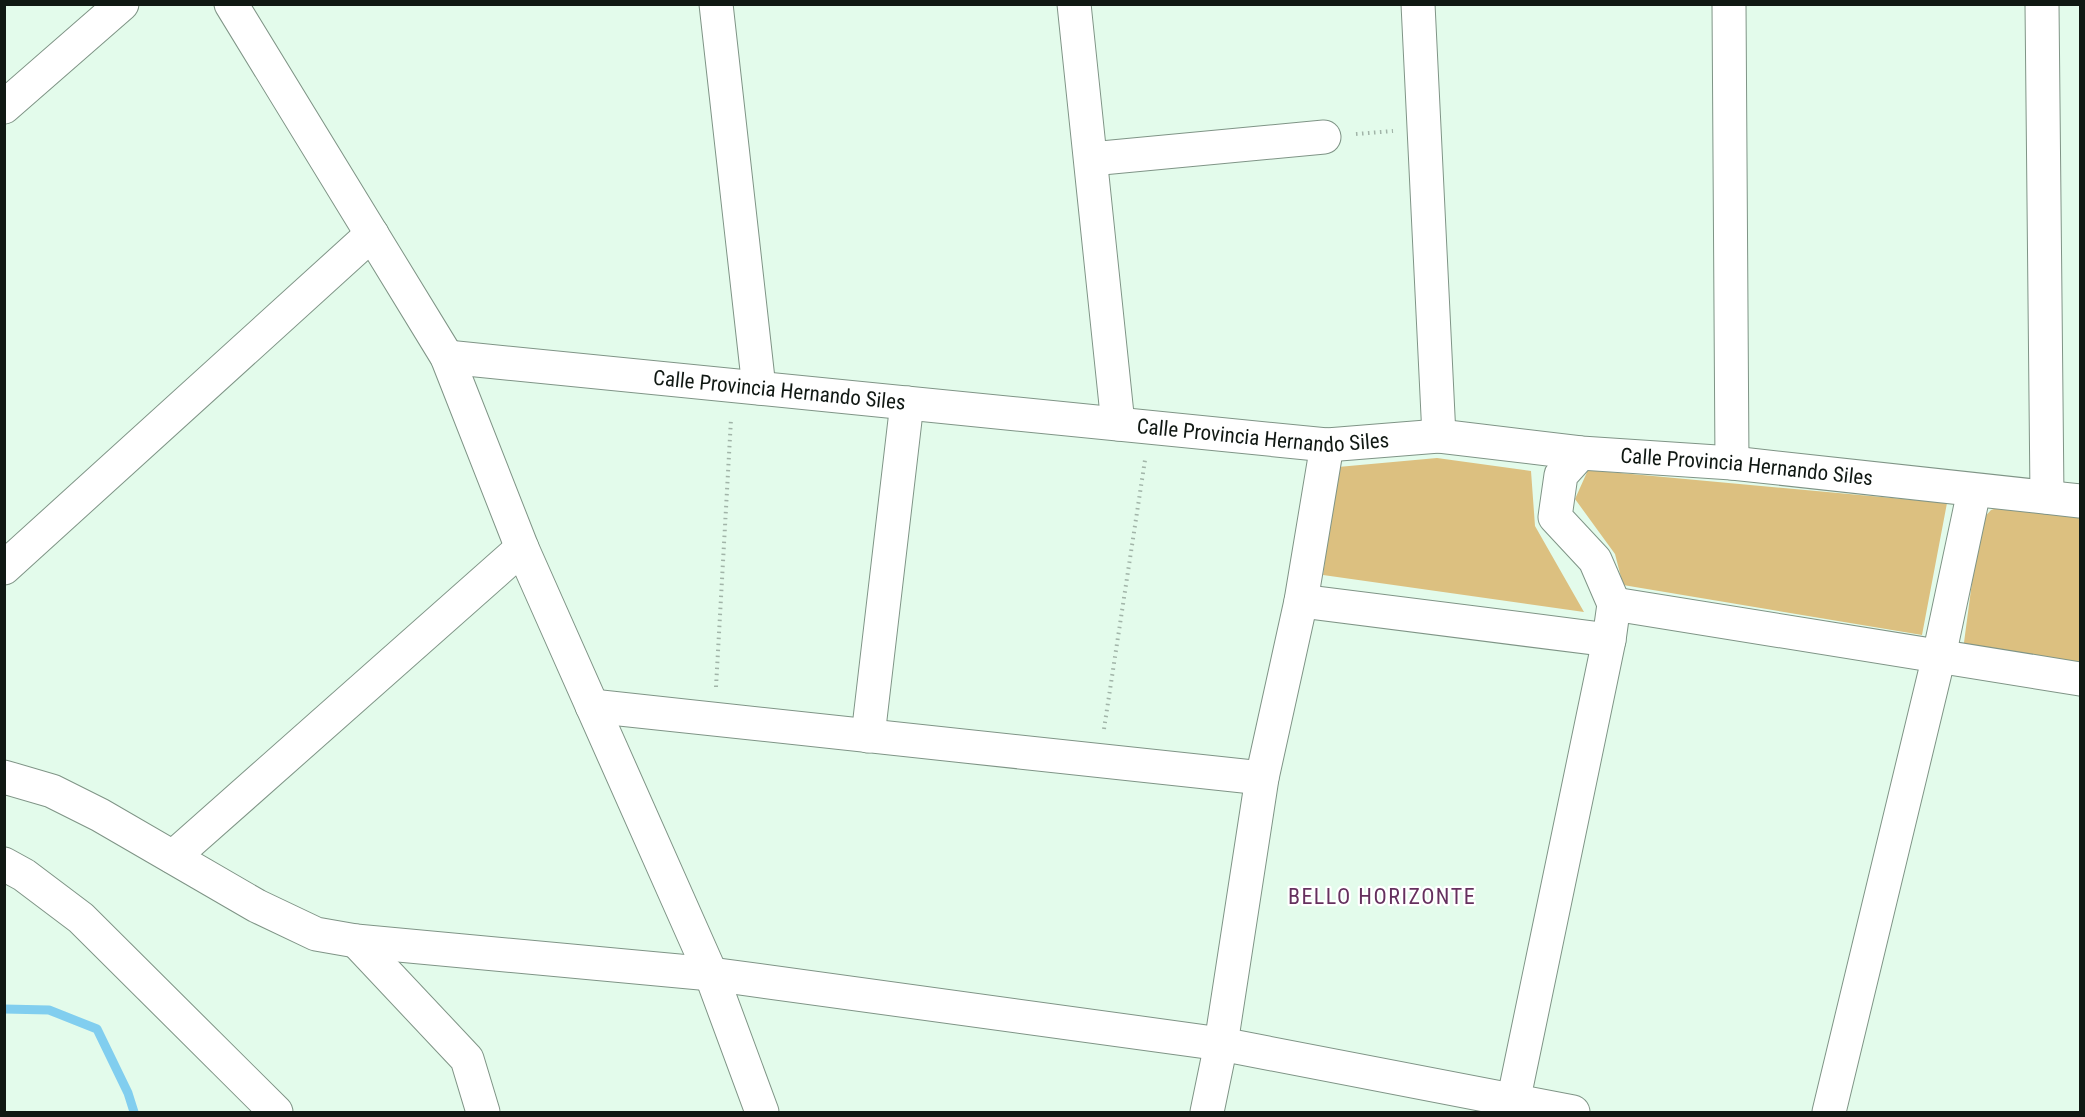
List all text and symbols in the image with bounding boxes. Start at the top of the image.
street label: Calle Provincia Hernando Siles [652,366,907,415]
street label: Calle Provincia Hernando Siles [1136,414,1390,457]
street label: Calle Provincia Hernando Siles [1620,444,1874,490]
district label: BELLO HORIZONTE [1288,884,1476,909]

